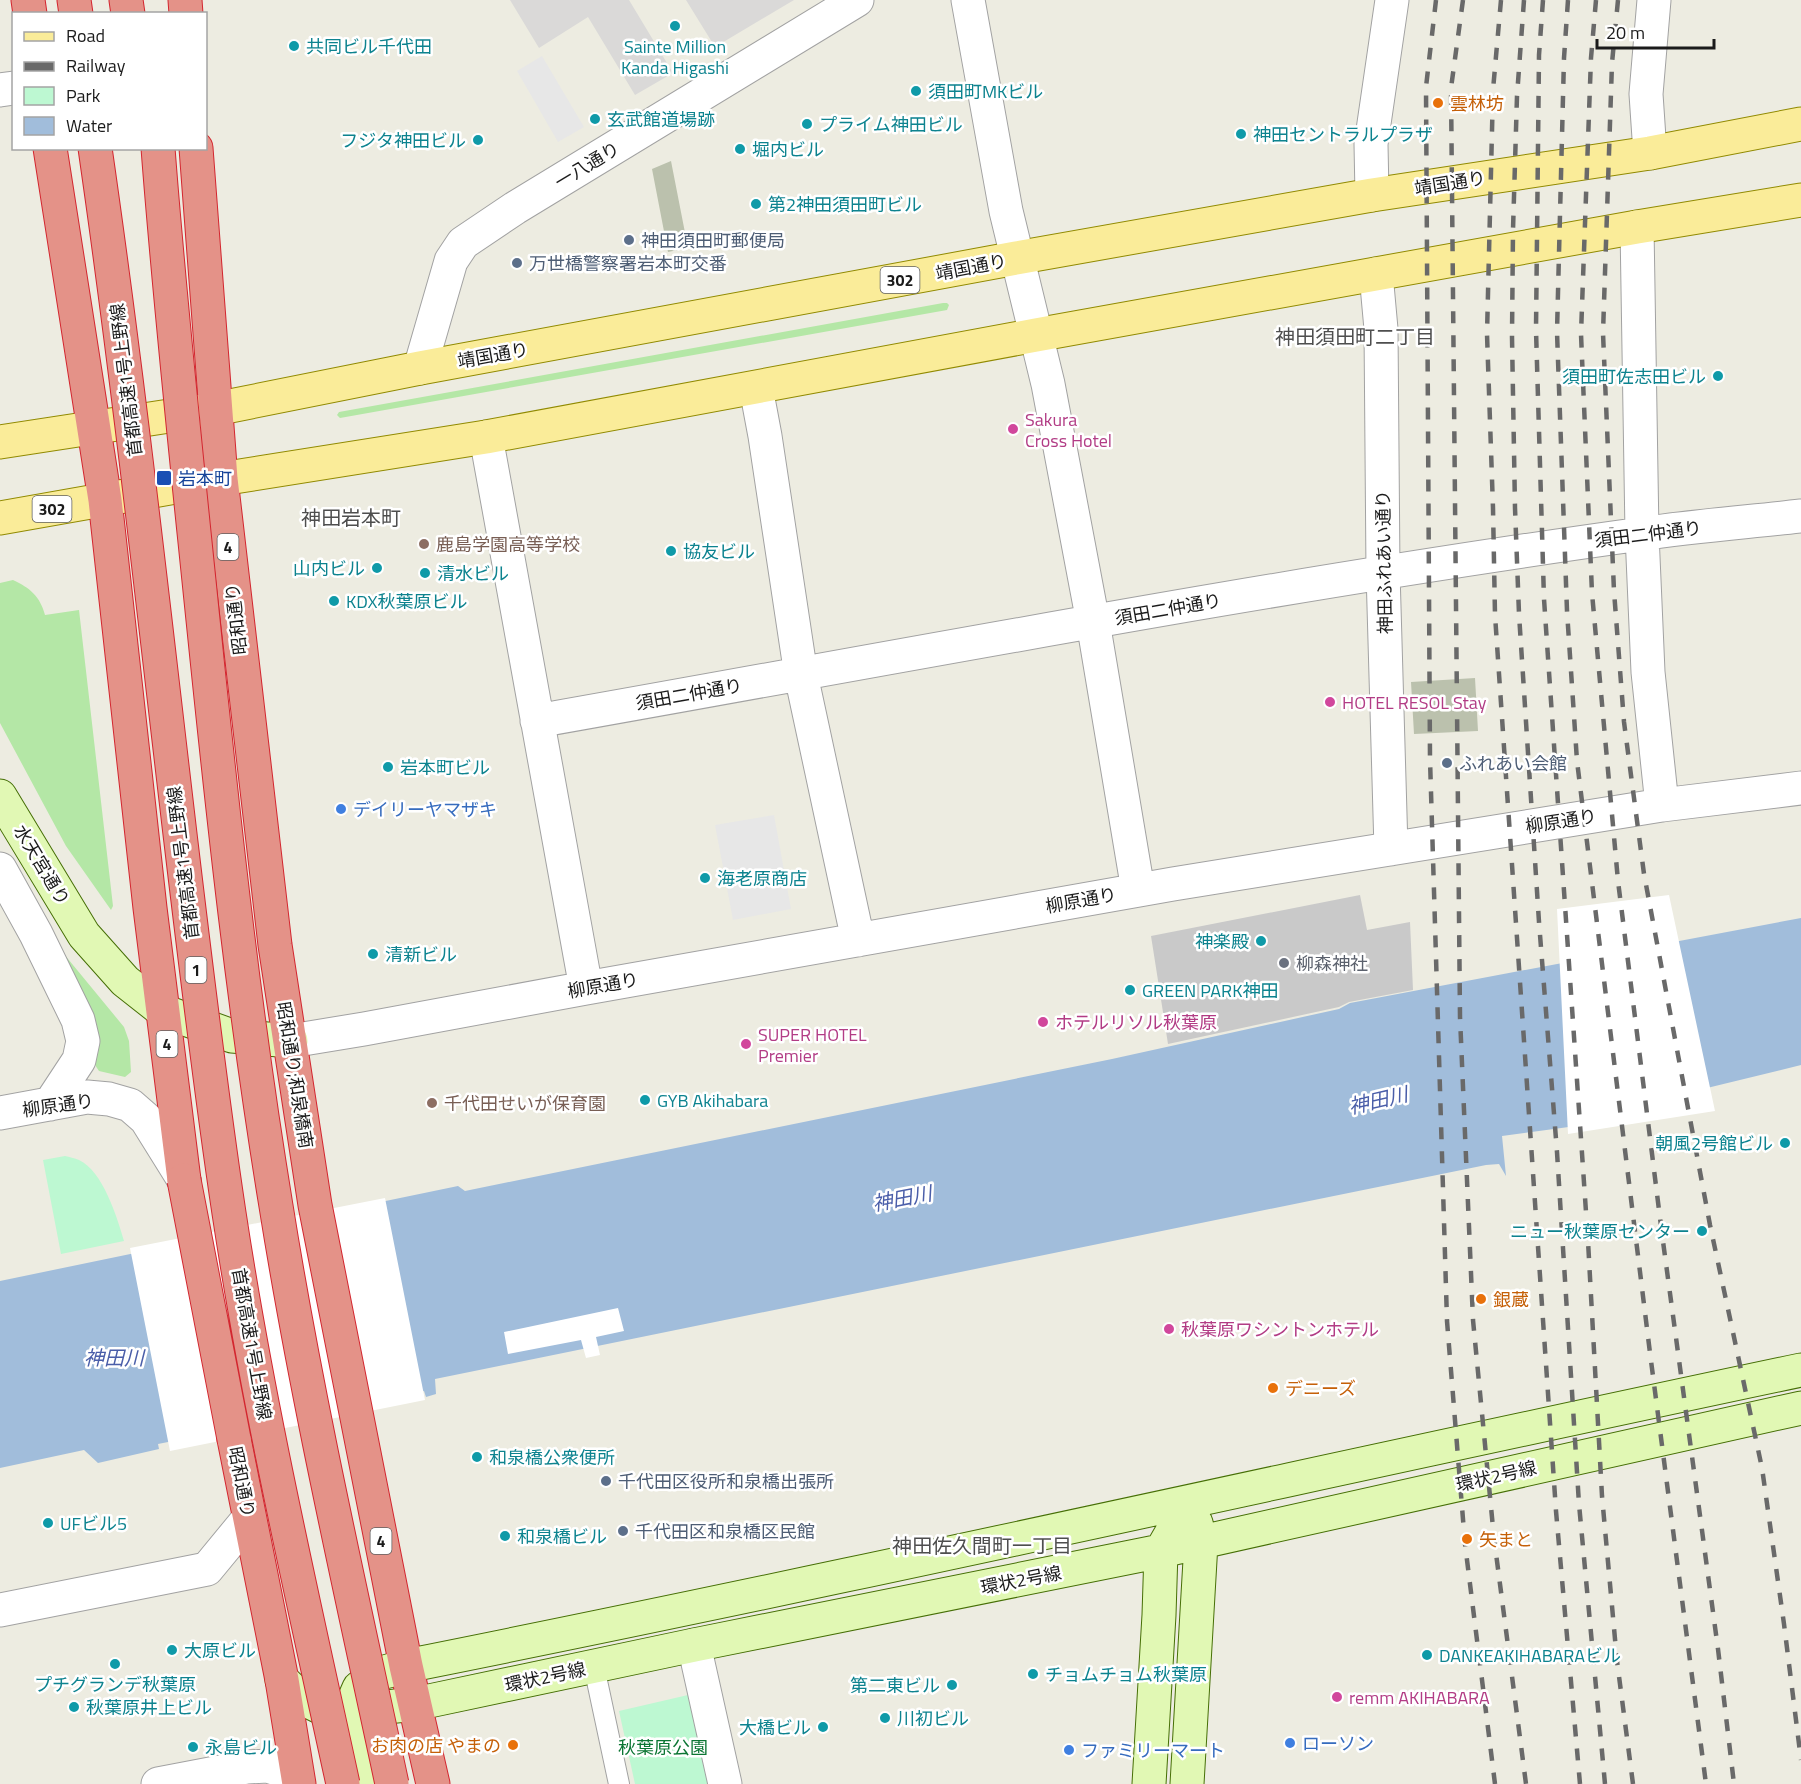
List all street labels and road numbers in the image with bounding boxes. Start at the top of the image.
street label: 一八通り [549,135,625,195]
street label: 靖国通り [1412,164,1488,202]
street label: 靖国通り [933,247,1009,287]
road number: 302 [880,267,920,293]
street label: 首都高速1号上野線 [103,302,149,458]
street label: 靖国通り [455,335,531,375]
street label: 神田ふれあい通り [1369,490,1399,634]
road number: 302 [32,496,72,522]
street label: 須田二仲通り [1593,514,1703,554]
road number: 4 [218,534,238,560]
street label: 昭和通り [218,582,254,656]
street label: 須田二仲通り [1112,586,1224,632]
street label: 須田二仲通り [633,671,745,717]
street label: 首都高速1号上野線 [160,785,206,941]
street label: 柳原通り [1523,802,1599,840]
street label: 水天宮通り [7,819,77,911]
street label: 柳原通り [1043,880,1119,920]
road number: 1 [186,957,206,983]
street label: 柳原通り [565,965,641,1005]
street label: 昭和通り;和泉橋南 [270,1000,320,1150]
road number: 4 [156,1031,178,1057]
street label: 柳原通り [20,1087,96,1123]
street label: 首都高速1号上野線 [225,1266,279,1422]
street label: 昭和通り [222,1444,262,1520]
street label: 環状2号線 [1453,1454,1539,1498]
road number: 4 [370,1528,392,1554]
street label: 環状2号線 [978,1559,1064,1601]
street label: 環状2号線 [502,1655,588,1699]

